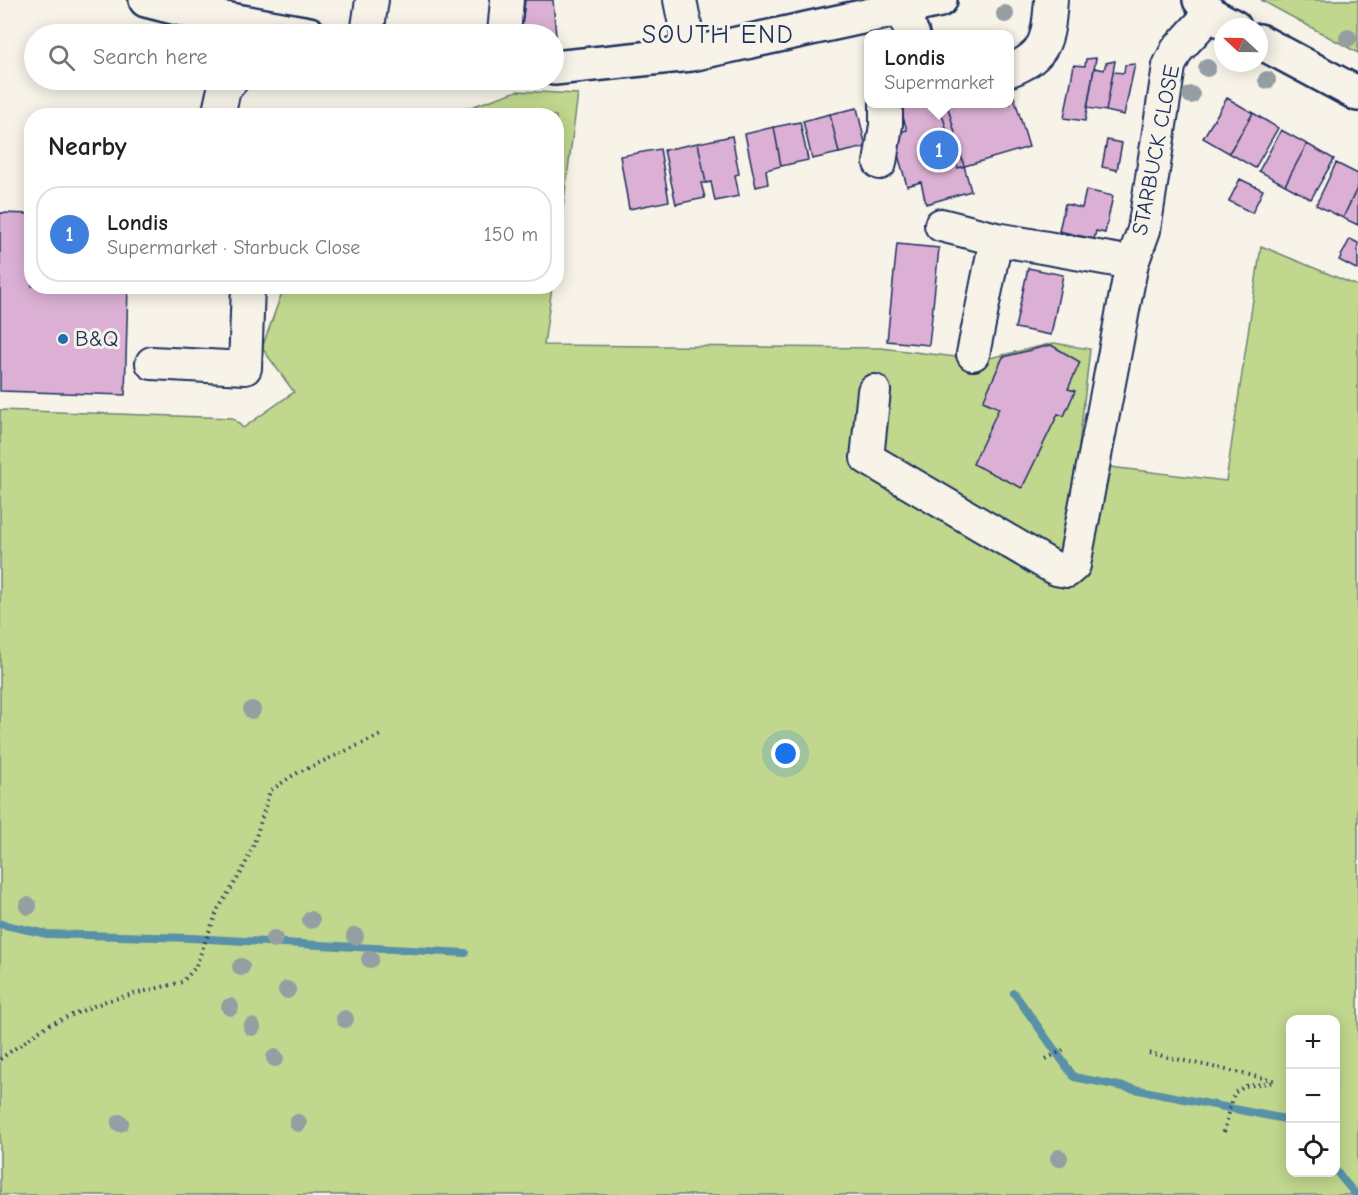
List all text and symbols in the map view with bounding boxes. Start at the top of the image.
north arrow [1214,18,1268,72]
district label: SOUTH END [642,20,794,50]
search box [24,24,564,90]
popup [864,30,1014,108]
icon: search [45,41,78,74]
text: Search here [93,44,208,70]
text: Londis [884,45,945,71]
street label: STARBUCK CLOSE [1127,63,1185,237]
text: Supermarket [884,71,994,94]
pin: 1 [920,128,958,172]
text: Nearby [48,132,127,162]
text: Londis [107,210,168,236]
text: 1 [66,223,73,246]
text: 150 m [484,223,538,246]
text: Supermarket · Starbuck Close [107,236,360,259]
place label: B&Q [75,326,118,352]
marker: B&Q [56,332,70,346]
your location [771,739,800,768]
map controls [1286,1015,1340,1177]
button: + [1286,1015,1340,1069]
button: − [1286,1069,1340,1123]
button: locate [1286,1123,1340,1177]

